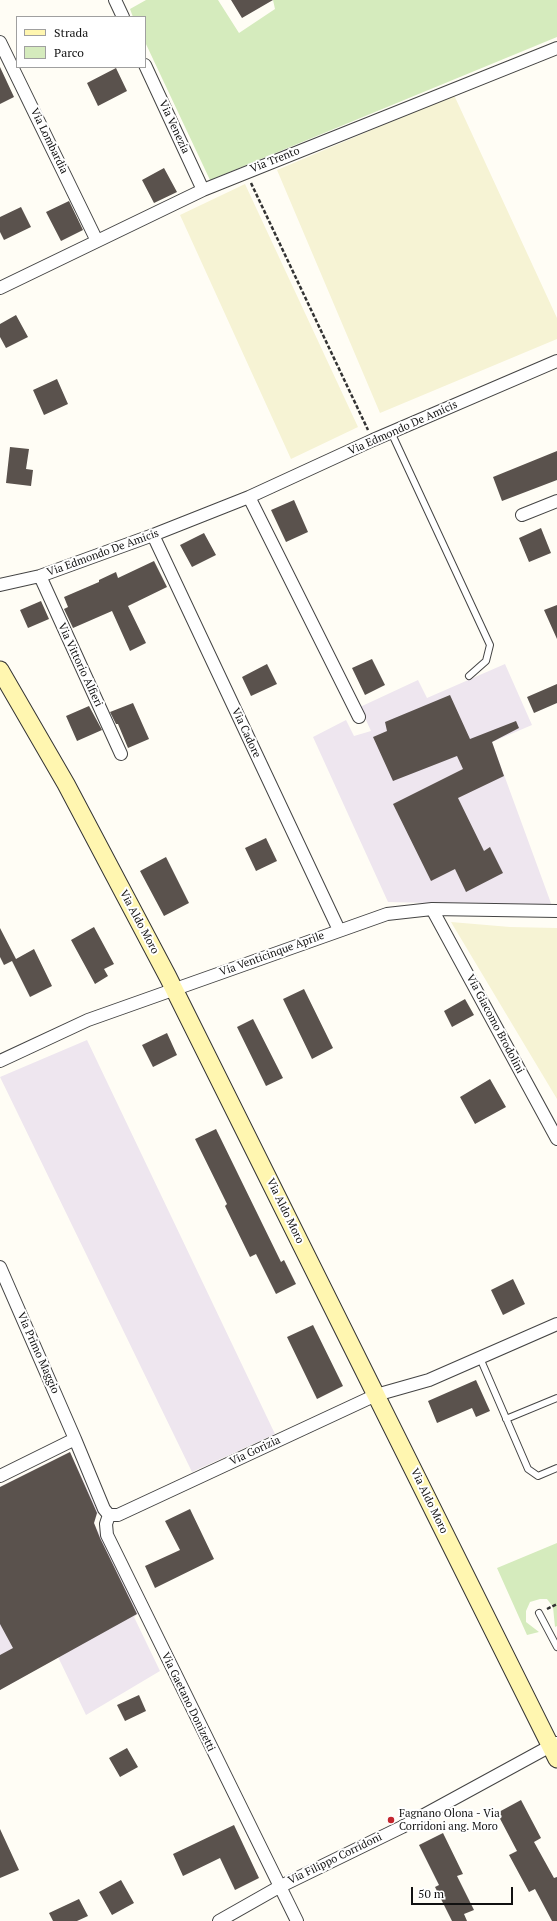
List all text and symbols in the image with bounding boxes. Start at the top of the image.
legend [16,16,146,68]
text: Strada [54,25,88,40]
text: Parco [54,45,84,60]
street label: Via Venezia [156,98,192,156]
street label: Via Lombardia [27,106,71,176]
street label: Via Trento [248,144,302,176]
street label: Via Edmondo De Amicis [346,398,460,458]
street label: Via Edmondo De Amicis [45,527,161,579]
street label: Via Vittorio Alfieri [55,621,105,709]
street label: Via Cadore [229,706,263,760]
street label: Via Aldo Moro [117,888,161,956]
street label: Via Venticinque Aprile [218,929,326,979]
street label: Via Giacomo Brodolini [463,972,527,1076]
street label: Via Aldo Moro [264,1176,306,1246]
street label: Via Primo Maggio [14,1310,62,1396]
street label: Via Gorizia [228,1434,282,1468]
street label: Via Aldo Moro [408,1466,450,1536]
street label: Via Gaetano Donizetti [158,1650,218,1754]
place label: Fagnano Olona - Via Corridoni ang. Moro [399,1807,500,1833]
marker: Fagnano Olona - Via Corridoni ang. Moro [386,1815,396,1825]
street label: Via Filippo Corridoni [286,1831,384,1887]
scale bar [413,1879,515,1905]
text: 50 m [418,1886,444,1901]

